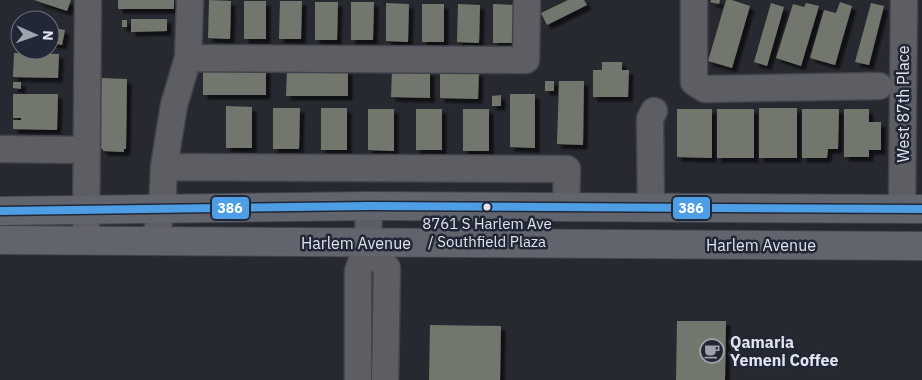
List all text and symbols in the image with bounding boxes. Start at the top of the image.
north arrow [10,10,60,60]
text: N [39,30,57,41]
street label: West 87th Place [893,45,913,162]
line badge: 386 [211,196,250,220]
line badge: 386 [672,196,711,220]
text: 386 [217,199,243,217]
text: 386 [678,199,704,217]
marker: 8761 S Harlem Ave / Southfield Plaza [482,202,492,212]
place label: 8761 S Harlem Ave / Southfield Plaza [422,214,552,251]
street label: Harlem Avenue [301,233,411,253]
street label: Harlem Avenue [706,235,816,255]
place label: Qamaria Yemeni Coffee [730,332,838,370]
cafe icon: Qamaria Yemeni Coffee [699,338,725,364]

